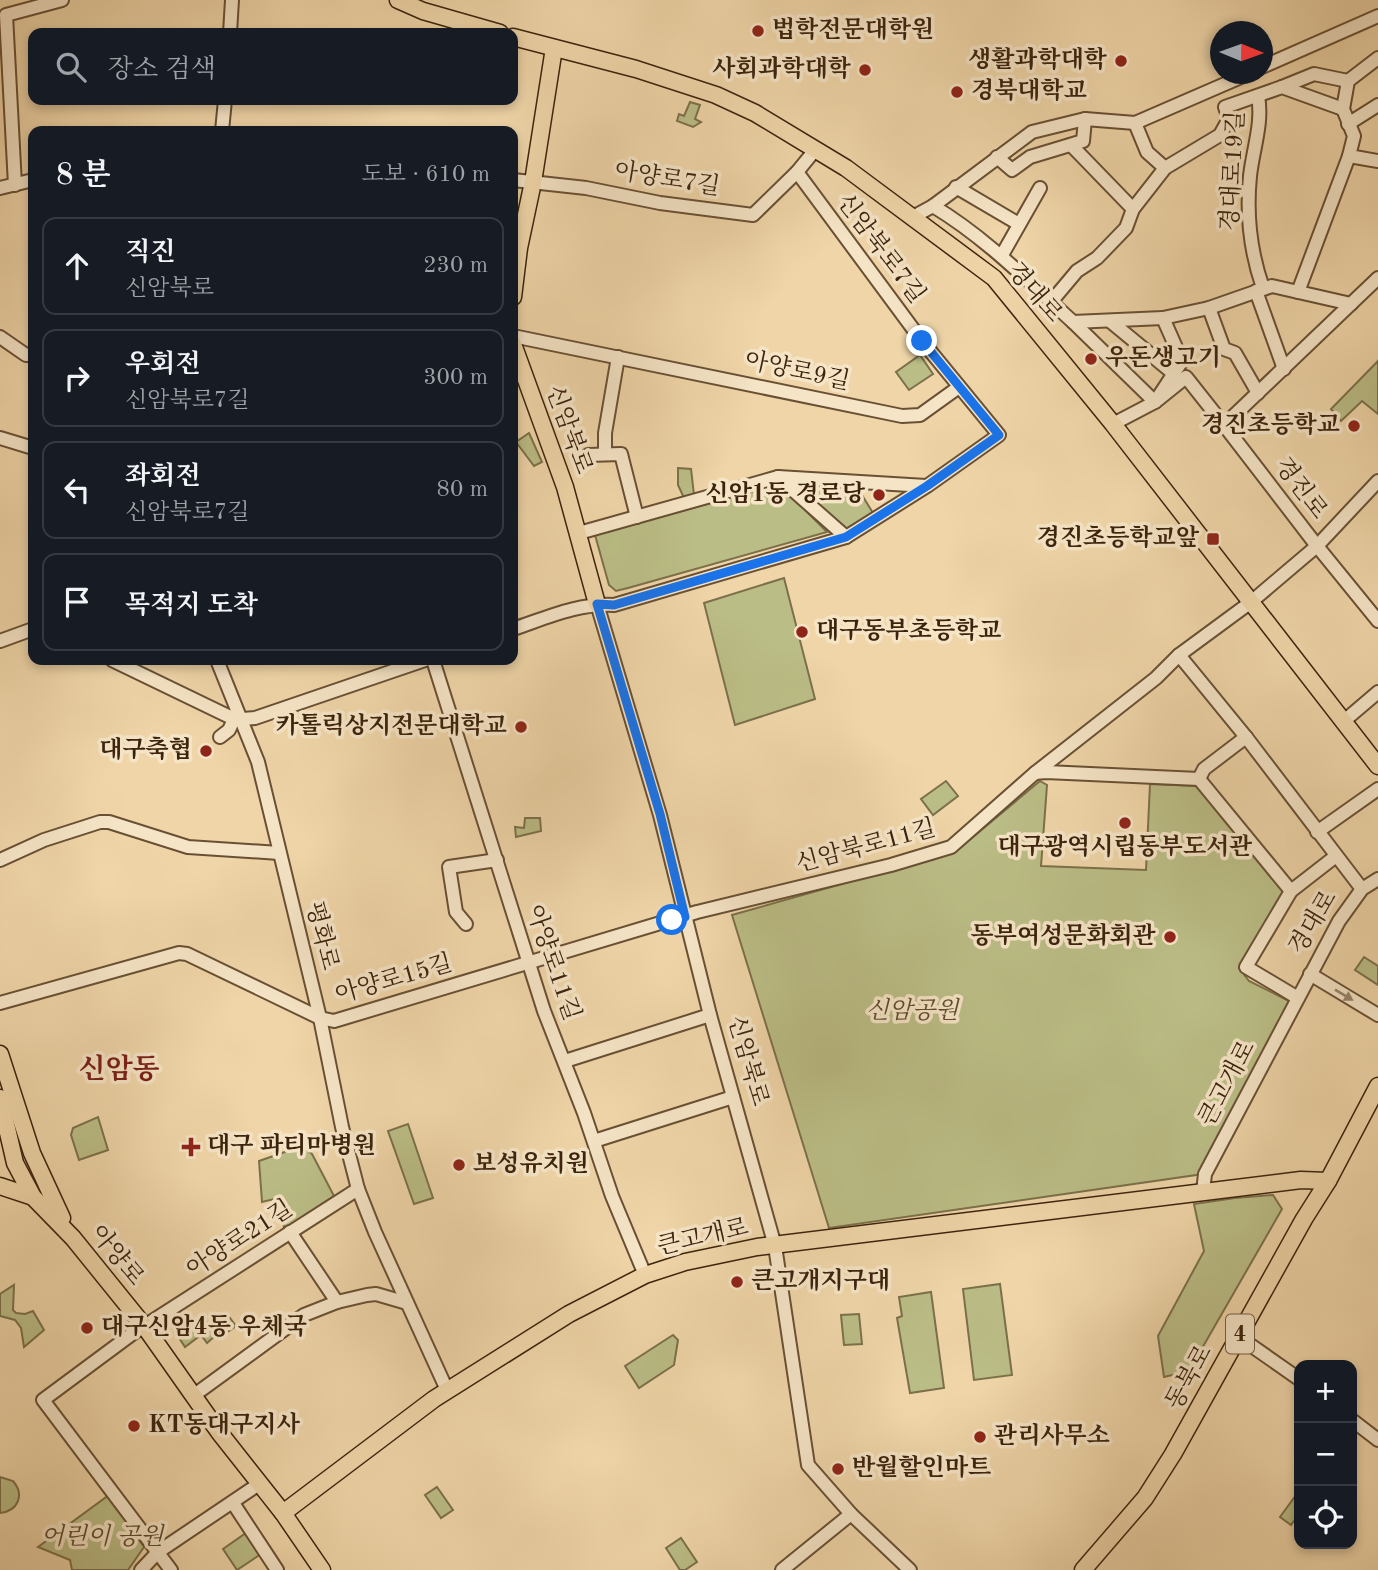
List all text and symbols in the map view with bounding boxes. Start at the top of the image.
place label: 법학전문대학원 [772,16,934,43]
north arrow [1210,21,1273,84]
marker: 법학전문대학원 [750,23,766,39]
search box [28,28,518,105]
place label: 생활과학대학 [968,46,1107,73]
icon: search [52,48,90,86]
marker: 생활과학대학 [1113,53,1129,69]
place label: 사회과학대학 [712,55,851,82]
text: 장소 검색 [108,57,216,83]
marker: 사회과학대학 [857,62,873,78]
place label: 경북대학교 [971,77,1087,104]
marker: 경북대학교 [949,84,965,100]
street label: 경대로19길 [1217,110,1249,232]
street label: 아양로7길 [612,158,722,200]
text: 8 분 [56,161,111,191]
text: 도보 · 610 m [362,163,490,186]
street label: 신암북로7길 [831,188,931,308]
text: 직진 [125,240,175,266]
icon: ahead [58,247,96,285]
text: 230 m [423,254,488,277]
street label: 경대로 [1002,258,1067,327]
text: 신암북로 [125,277,214,300]
route end [906,325,937,356]
place label: 우돈생고기 [1105,344,1221,371]
street label: 아양로9길 [742,347,852,395]
marker: 우돈생고기 [1083,351,1099,367]
text: 우회전 [125,352,200,378]
icon: right [58,359,96,397]
text: 300 m [423,366,488,389]
street label: 신암북로 [541,381,598,478]
text: 신암북로7길 [125,389,249,412]
place label: 경진초등학교 [1201,411,1340,438]
marker: 경진초등학교 [1346,418,1362,434]
street label: 경진로 [1269,453,1332,524]
text: 좌회전 [125,464,200,490]
icon: left [58,471,96,509]
text: 80 m [437,478,488,501]
place label: 신암1동 경로당 [705,480,866,507]
marker: 신암1동 경로당 [871,487,887,503]
text: 신암북로7길 [125,501,249,524]
place label: 경진초등학교앞 [1037,524,1200,551]
marker: 경진초등학교앞 [1205,531,1221,547]
icon: arrive [58,583,96,621]
text: 목적지 도착 [125,593,258,619]
place label: 대구동부초등학교 [816,617,1001,644]
marker: 대구동부초등학교 [794,624,810,640]
place label: 카톨릭상지전문대학교 [275,712,507,739]
marker: 카톨릭상지전문대학교 [513,719,529,735]
place label: 대구축협 [99,736,192,763]
marker: 대구축협 [198,743,214,759]
street label: 신암북로11길 [793,814,939,877]
marker: 대구광역시립동부도서관 [1117,815,1133,831]
place label: 대구광역시립동부도서관 [997,833,1253,860]
street label: 경대로 [1284,886,1342,959]
street label: 평화로 [301,899,343,973]
street label: 아양로11길 [521,901,585,1024]
route start [656,904,687,935]
place label: 동부여성문화회관 [971,922,1156,949]
marker: 동부여성문화회관 [1162,929,1178,945]
street label: 아양로15길 [332,950,455,1008]
one-way arrow [1334,988,1353,1001]
park label: 신암공원 [866,997,960,1024]
street label: 신암북로 [723,1012,774,1109]
street label: 큰고개로 [1194,1036,1260,1131]
district label: 신암동 [78,1053,160,1085]
place label: 대구 파티마병원 [207,1132,376,1159]
marker: 대구 파티마병원 [181,1137,201,1157]
place label: 보성유치원 [473,1150,589,1177]
marker: 보성유치원 [451,1157,467,1173]
street label: 아양로21길 [182,1195,297,1283]
street label: 큰고개로 [655,1214,751,1260]
street label: 아양로 [85,1220,149,1291]
place label: 큰고개지구대 [751,1267,890,1294]
marker: 큰고개지구대 [729,1274,745,1290]
place label: 대구신암4동 우체국 [101,1313,307,1340]
road number: 4 [1226,1315,1254,1354]
marker: 대구신암4동 우체국 [79,1320,95,1336]
street label: 동북로 [1160,1340,1217,1414]
map controls [1294,1360,1357,1549]
button: + [1294,1360,1357,1423]
place label: KT동대구지사 [148,1411,300,1438]
marker: KT동대구지사 [126,1418,142,1434]
place label: 관리사무소 [994,1422,1110,1449]
button: − [1294,1423,1357,1486]
marker: 관리사무소 [972,1429,988,1445]
place label: 반월할인마트 [852,1454,991,1481]
marker: 반월할인마트 [830,1461,846,1477]
button: locate [1294,1486,1357,1549]
park label: 어린이 공원 [41,1523,165,1550]

